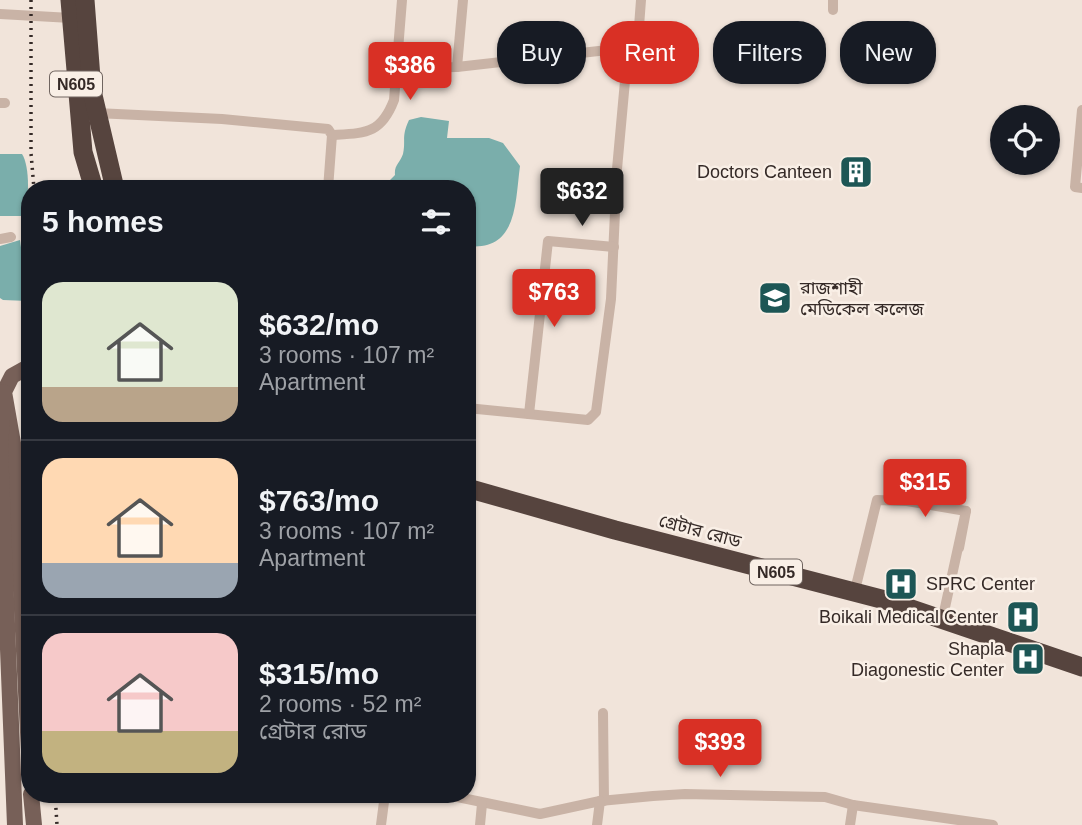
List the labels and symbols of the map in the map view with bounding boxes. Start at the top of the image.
pin: $386 [369,42,451,102]
road number: N605 [50,72,102,96]
building icon: Doctors Canteen [837,153,875,191]
place label: Doctors Canteen [697,162,832,182]
pin: $632 [541,168,623,228]
pin: $763 [513,270,595,329]
place label: রাজশাহী মেডিকেল কলেজ [799,278,924,319]
school or university icon: রাজশাহী মেডিকেল কলেজ [756,279,794,317]
pin: $315 [884,460,966,519]
street label: গ্রেটার রোড [657,510,743,552]
road number: N605 [750,559,802,584]
hospital icon: SPRC Center [882,565,920,603]
place label: SPRC Center [926,574,1035,594]
hospital icon: Boikali Medical Center [1004,598,1042,636]
place label: Boikali Medical Center [819,607,998,627]
place label: Shapla Diagonestic Center [851,639,1005,680]
hospital icon: Shapla Diagonestic Center [1009,640,1047,678]
pin: $393 [679,720,761,779]

